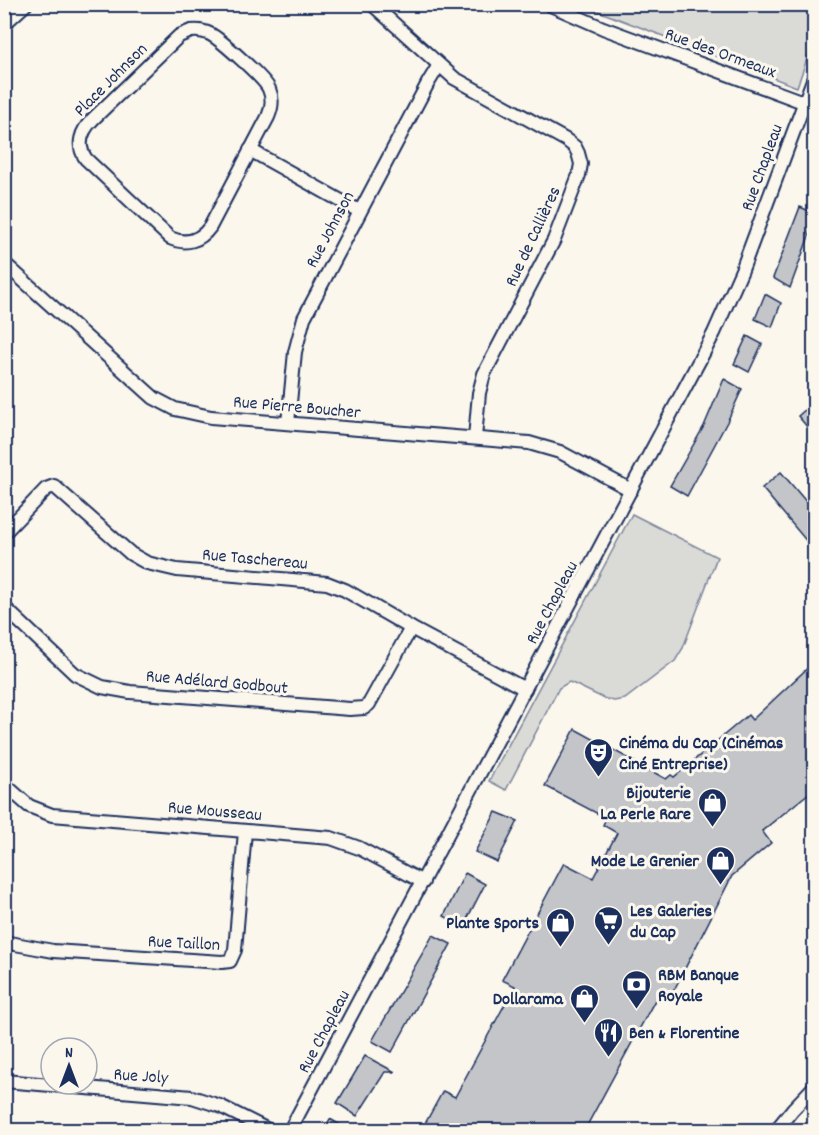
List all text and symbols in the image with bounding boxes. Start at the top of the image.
street label: Rue des Ormeaux [661,23,780,86]
street label: Place Johnson [69,38,154,123]
street label: Rue Chapleau [736,121,791,215]
street label: Rue de Callières [500,183,568,291]
street label: Rue Johnson [301,187,362,273]
street label: Rue Pierre Boucher [232,390,362,427]
street label: Rue Taschereau [201,543,309,578]
street label: Rue Chapleau [521,557,586,649]
street label: Rue Adélard Godbout [145,665,289,702]
place label: Cinéma du Cap (Cinémas Ciné Entreprise) [619,732,784,778]
theatre icon: Cinéma du Cap (Cinémas Ciné Entreprise) [582,736,614,778]
place label: Bijouterie La Perle Rare [600,782,691,828]
shop icon: Bijouterie La Perle Rare [696,786,728,828]
street label: Rue Mousseau [167,796,263,829]
shop icon: Mode Le Grenier [704,844,736,886]
place label: Mode Le Grenier [591,850,699,875]
place label: Les Galeries du Cap [630,900,713,946]
supermarket icon: Les Galeries du Cap [593,904,625,946]
shop icon: Plante Sports [544,906,576,948]
place label: Plante Sports [446,912,539,937]
street label: Rue Taillon [147,930,221,959]
place label: RBM Banque Royale [658,964,739,1010]
bank icon: RBM Banque Royale [621,968,653,1010]
shop icon: Dollarama [568,982,600,1024]
street label: Rue Chapleau [293,986,358,1078]
place label: Dollarama [493,988,564,1013]
restaurant icon: Ben & Florentine [592,1016,624,1058]
place label: Ben & Florentine [629,1022,739,1047]
north arrow [39,1036,99,1096]
text: N [65,1042,73,1065]
street label: Rue Joly [113,1063,170,1092]

